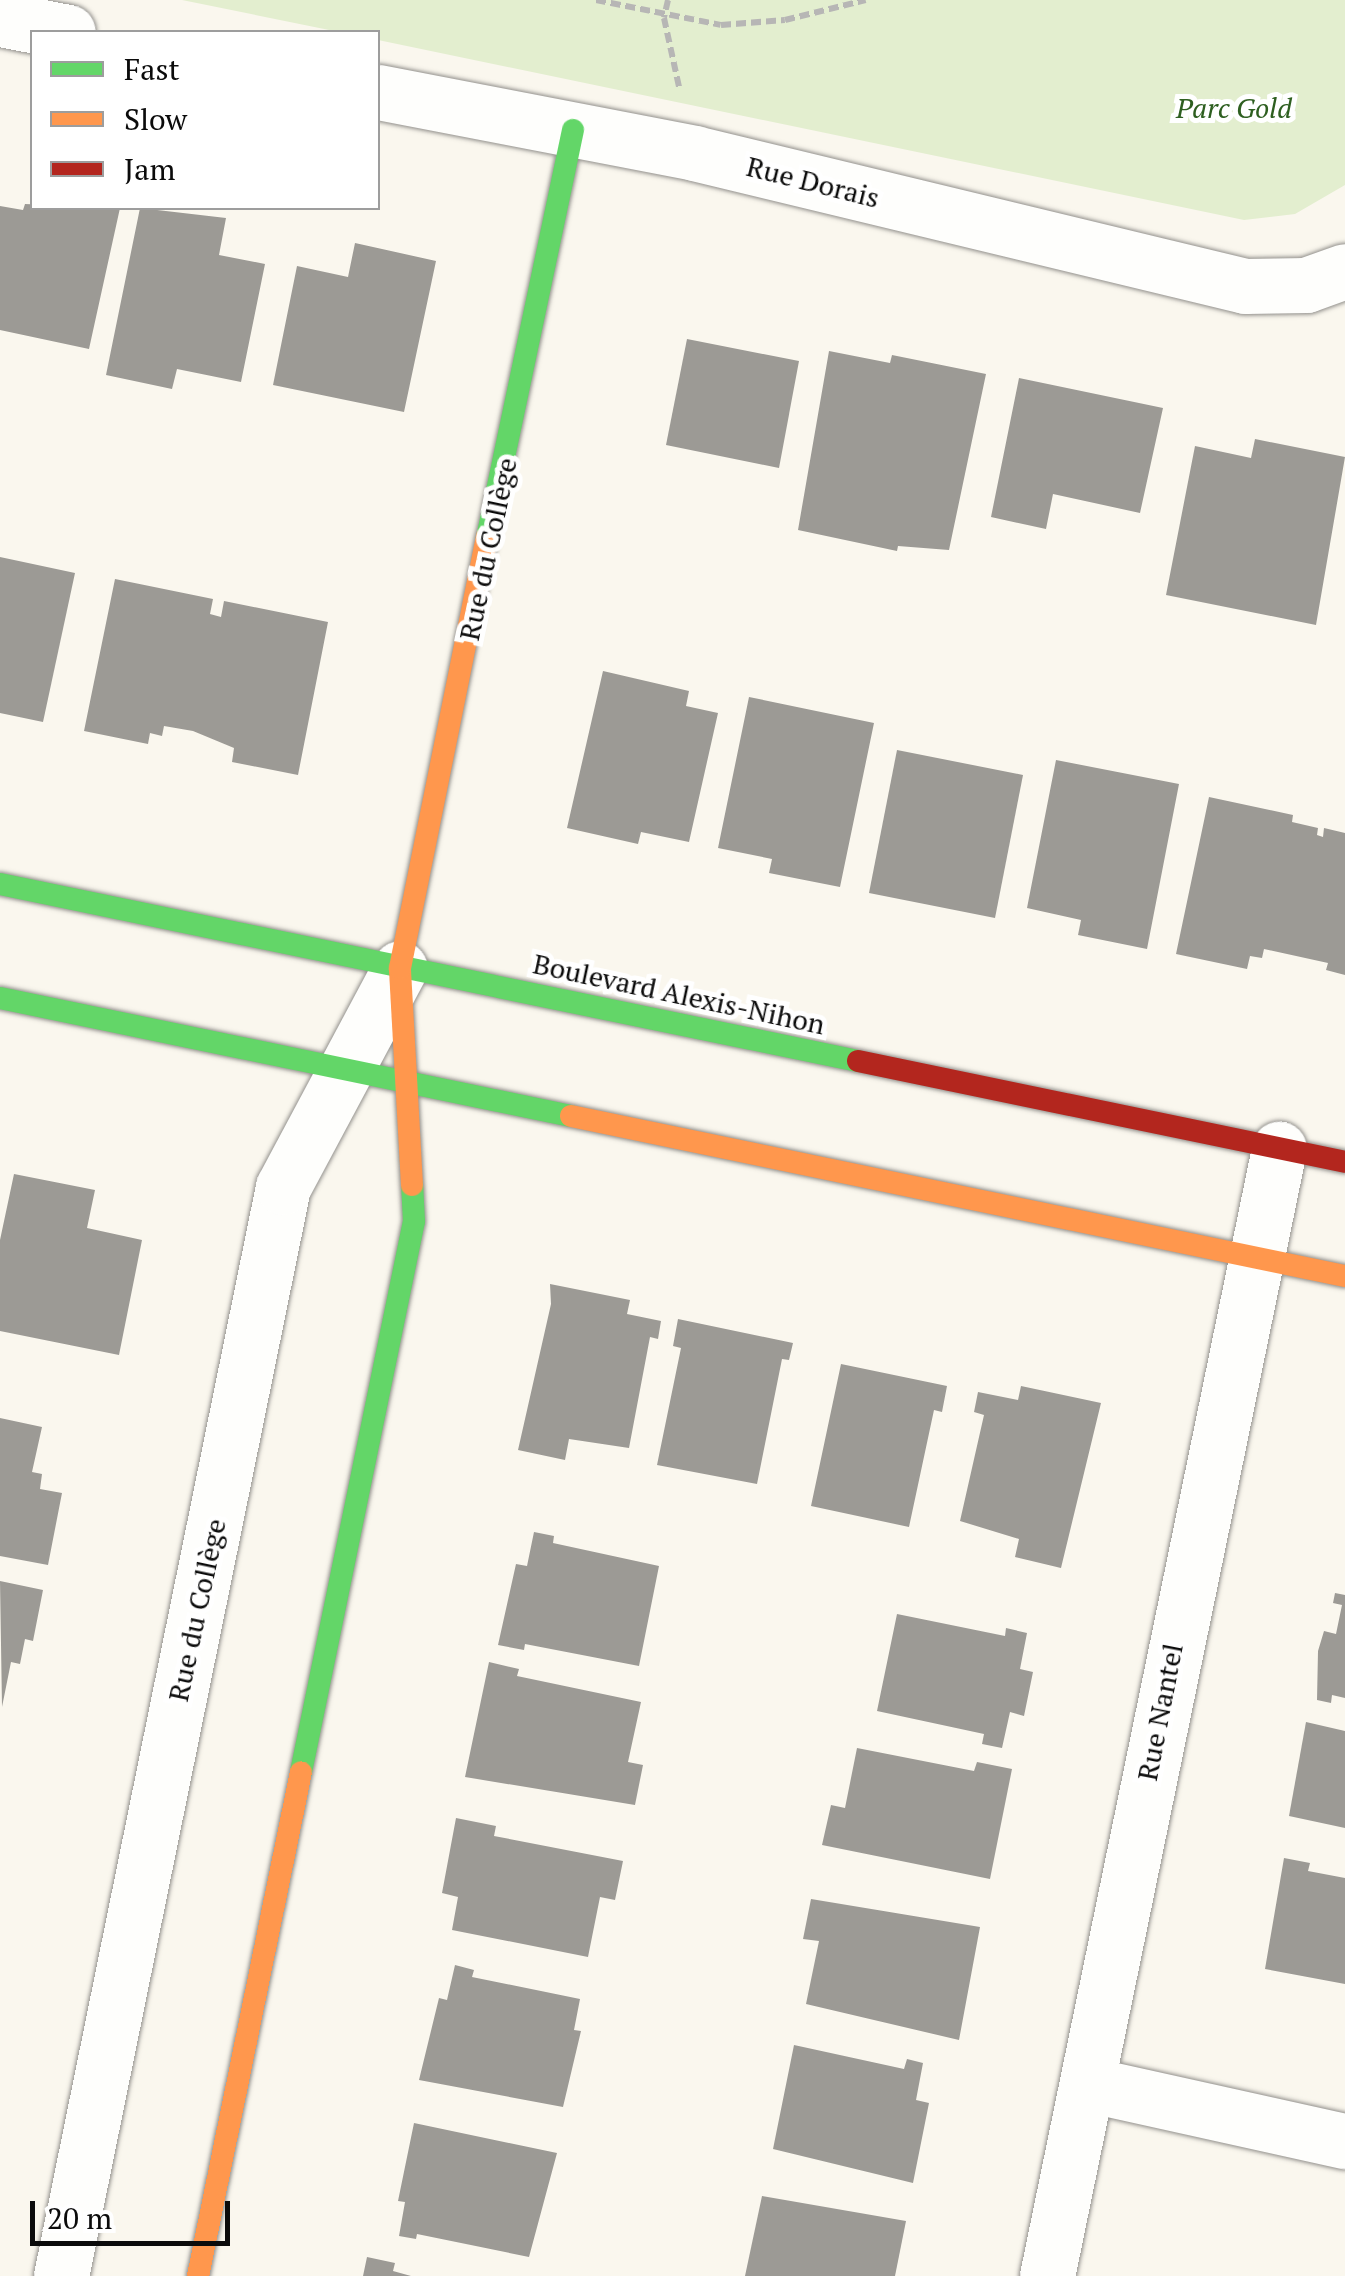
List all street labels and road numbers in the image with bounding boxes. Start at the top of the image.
street label: Rue Dorais [743,149,883,215]
street label: Rue du Collège [452,455,524,643]
street label: Boulevard Alexis-Nihon [530,947,828,1041]
street label: Rue du Collège [161,1516,233,1704]
street label: Rue Nantel [1130,1641,1190,1783]

